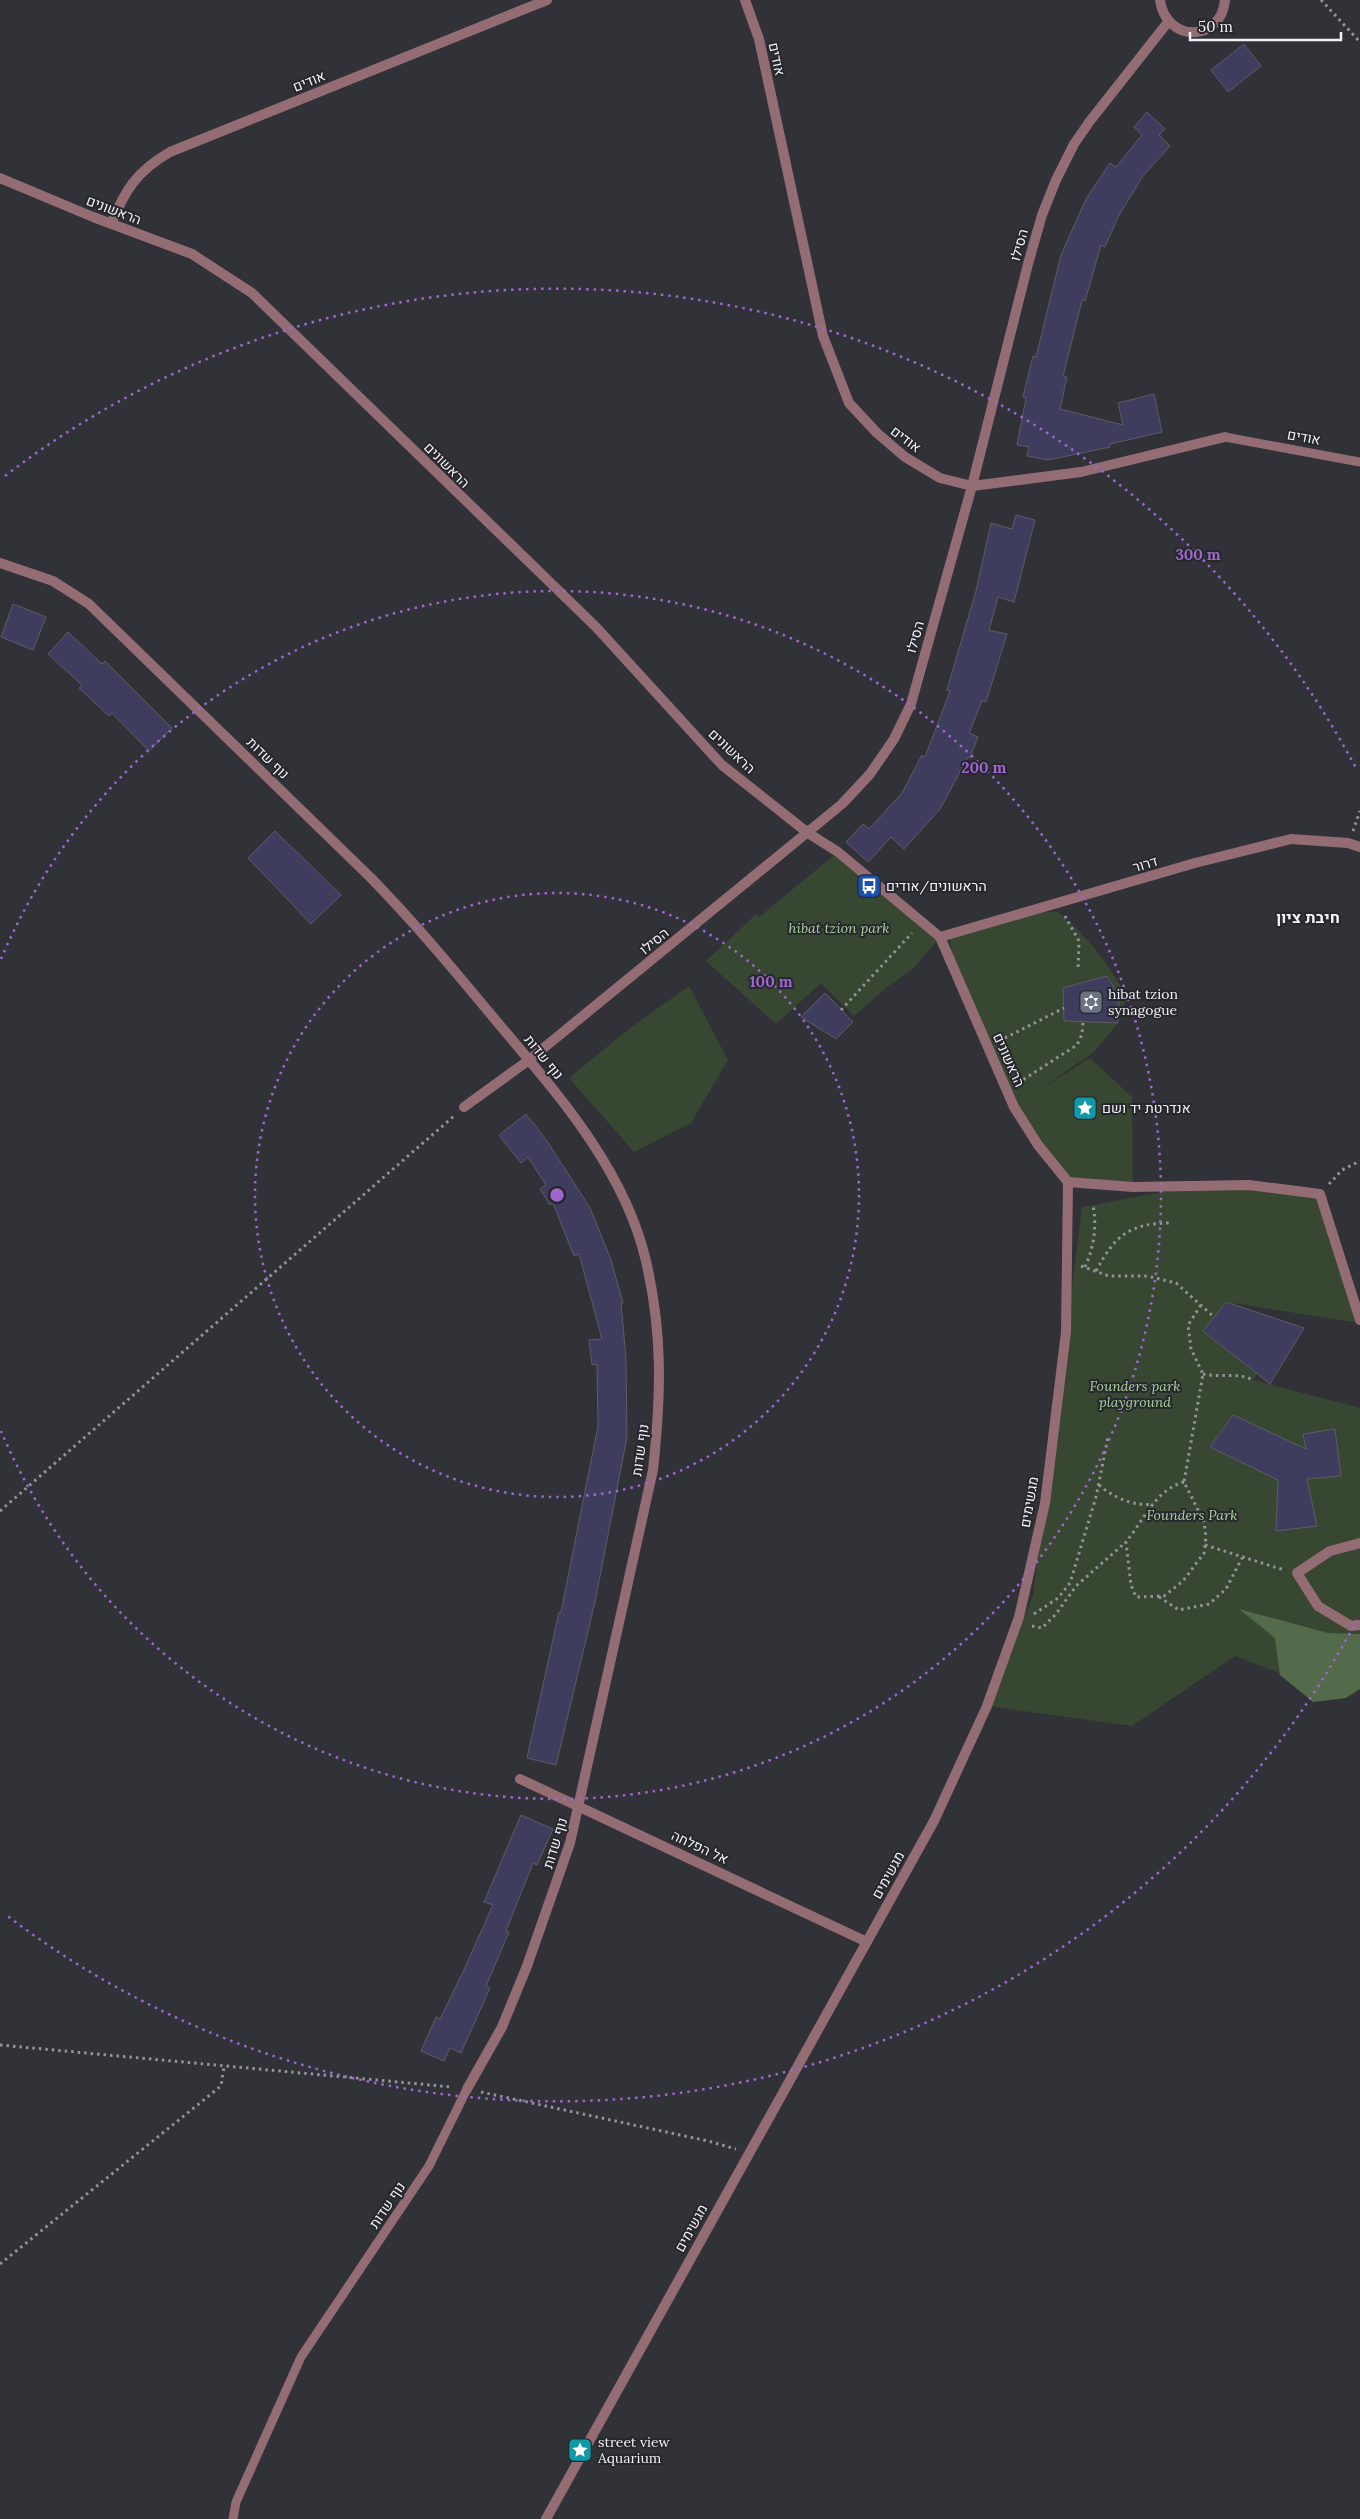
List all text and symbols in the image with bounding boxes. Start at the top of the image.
scale bar [1190,10,1341,42]
text: 50 m [1198,17,1233,36]
street label: אודים [765,41,789,77]
street label: אודים [290,66,328,96]
street label: הראשונים [84,191,144,229]
street label: הסילו [1006,227,1032,263]
street label: אודים [887,422,925,456]
street label: אודים [1286,425,1322,449]
street label: הראשונים [420,438,474,492]
text: 300 m [1175,545,1221,564]
street label: הסילו [902,619,928,655]
street label: הראשונים [705,725,759,777]
street label: נוף שדות [243,733,293,783]
text: 200 m [962,758,1007,777]
street label: דרור [1130,852,1160,876]
bus stop icon: הראשונים/אודים [856,873,882,899]
place label: הראשונים/אודים [886,877,987,895]
district label: חיבת ציון [1276,907,1340,927]
park label: hibat tzion park [788,919,890,937]
street label: הסילו [636,924,672,958]
text: 100 m [750,972,793,991]
place label: hibat tzion synagogue [1108,985,1178,1019]
synagogue icon: hibat tzion synagogue [1078,989,1104,1015]
street label: הראשונים [989,1030,1029,1090]
street label: נוף שדות [520,1031,568,1083]
place icon: אנדרטת יד ושם [1072,1095,1098,1121]
place label: אנדרטת יד ושם [1102,1099,1191,1117]
centre of rings [548,1186,566,1204]
park label: Founders park playground [1089,1377,1181,1411]
street label: נוף שדות [627,1423,653,1477]
street label: מגשימים [1016,1475,1042,1529]
park label: Founders Park [1146,1506,1238,1524]
street label: נוף שדות [539,1815,571,1871]
street label: אל הפלחה [669,1826,731,1868]
street label: מגשימים [868,1848,908,1902]
street label: נוף שדות [365,2178,409,2232]
street label: מגשימים [671,2201,711,2255]
place label: street view Aquarium [597,2433,671,2467]
place icon: street view Aquarium [567,2437,593,2463]

